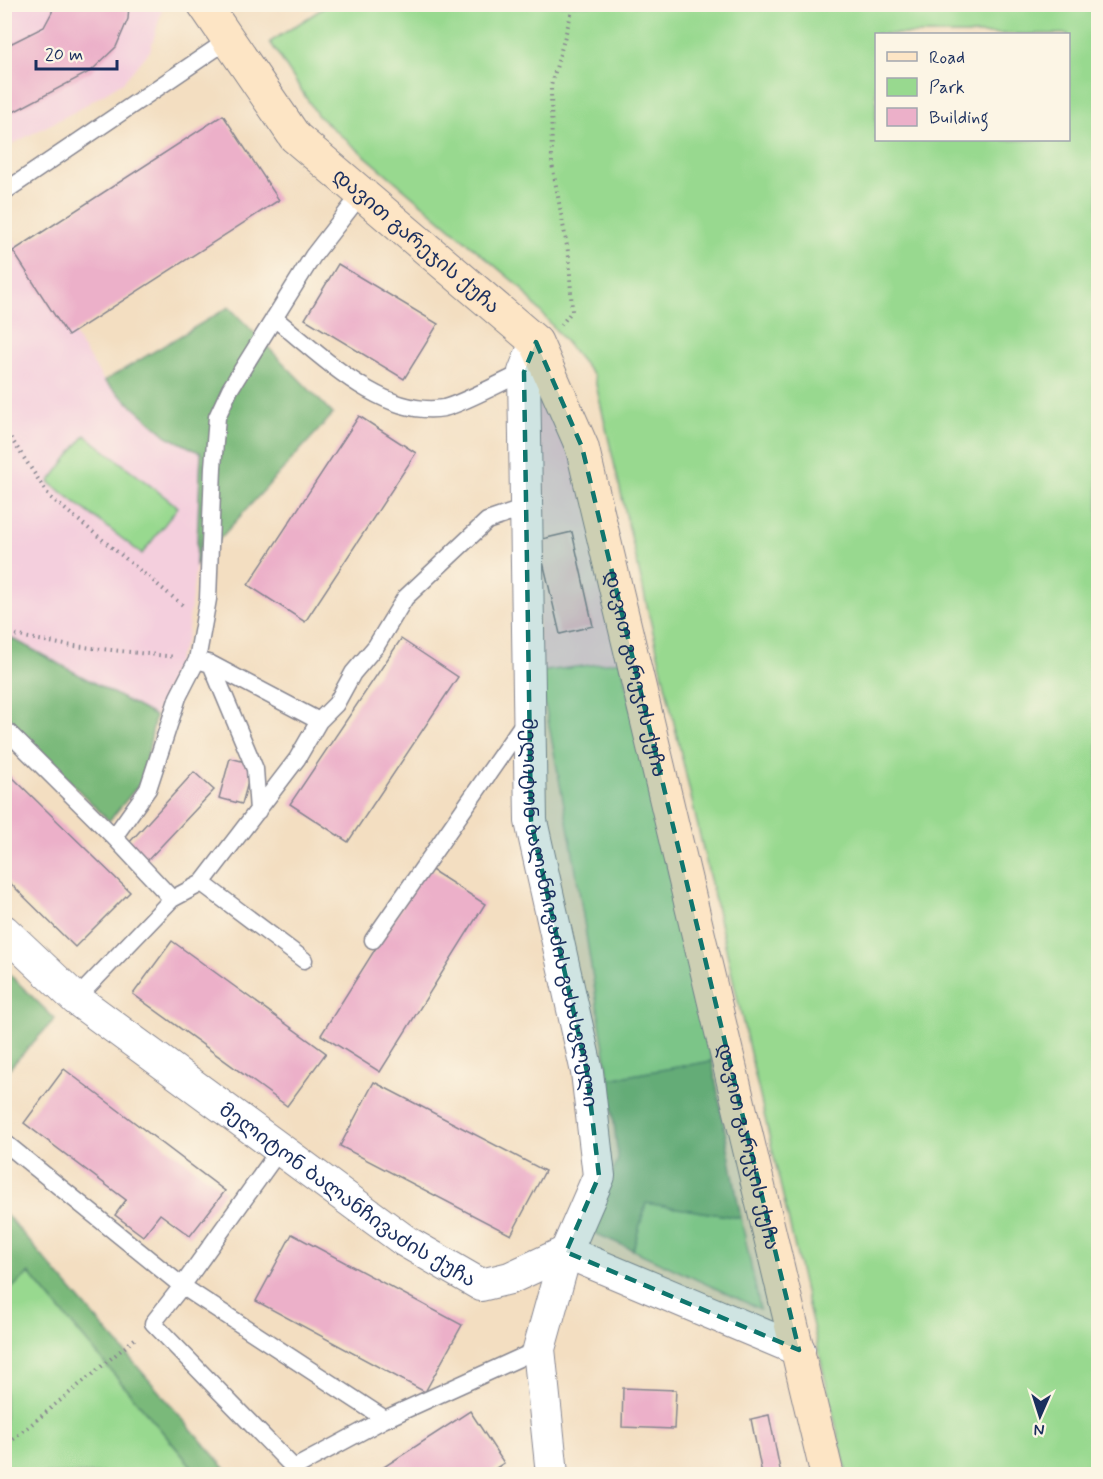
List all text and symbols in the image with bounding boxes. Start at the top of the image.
scale bar [36,33,117,71]
legend [875,33,1070,141]
text: 20 m [45,43,83,67]
text: Road [929,46,965,70]
text: Park [929,76,965,100]
text: Building [929,106,989,132]
street label: დავით გარეჯის ქუჩა [327,163,505,320]
street label: დავით გარეჯის ქუჩა [597,568,672,780]
street label: მელიტონ ბალანჩივაძის გასასვლელი [514,718,603,1109]
street label: დავით გარეჯის ქუჩა [710,1041,785,1252]
street label: მელიტონ ბალანჩივაძის ქუჩა [213,1097,480,1294]
north arrow [1010,1386,1070,1446]
text: N [1033,1419,1045,1440]

